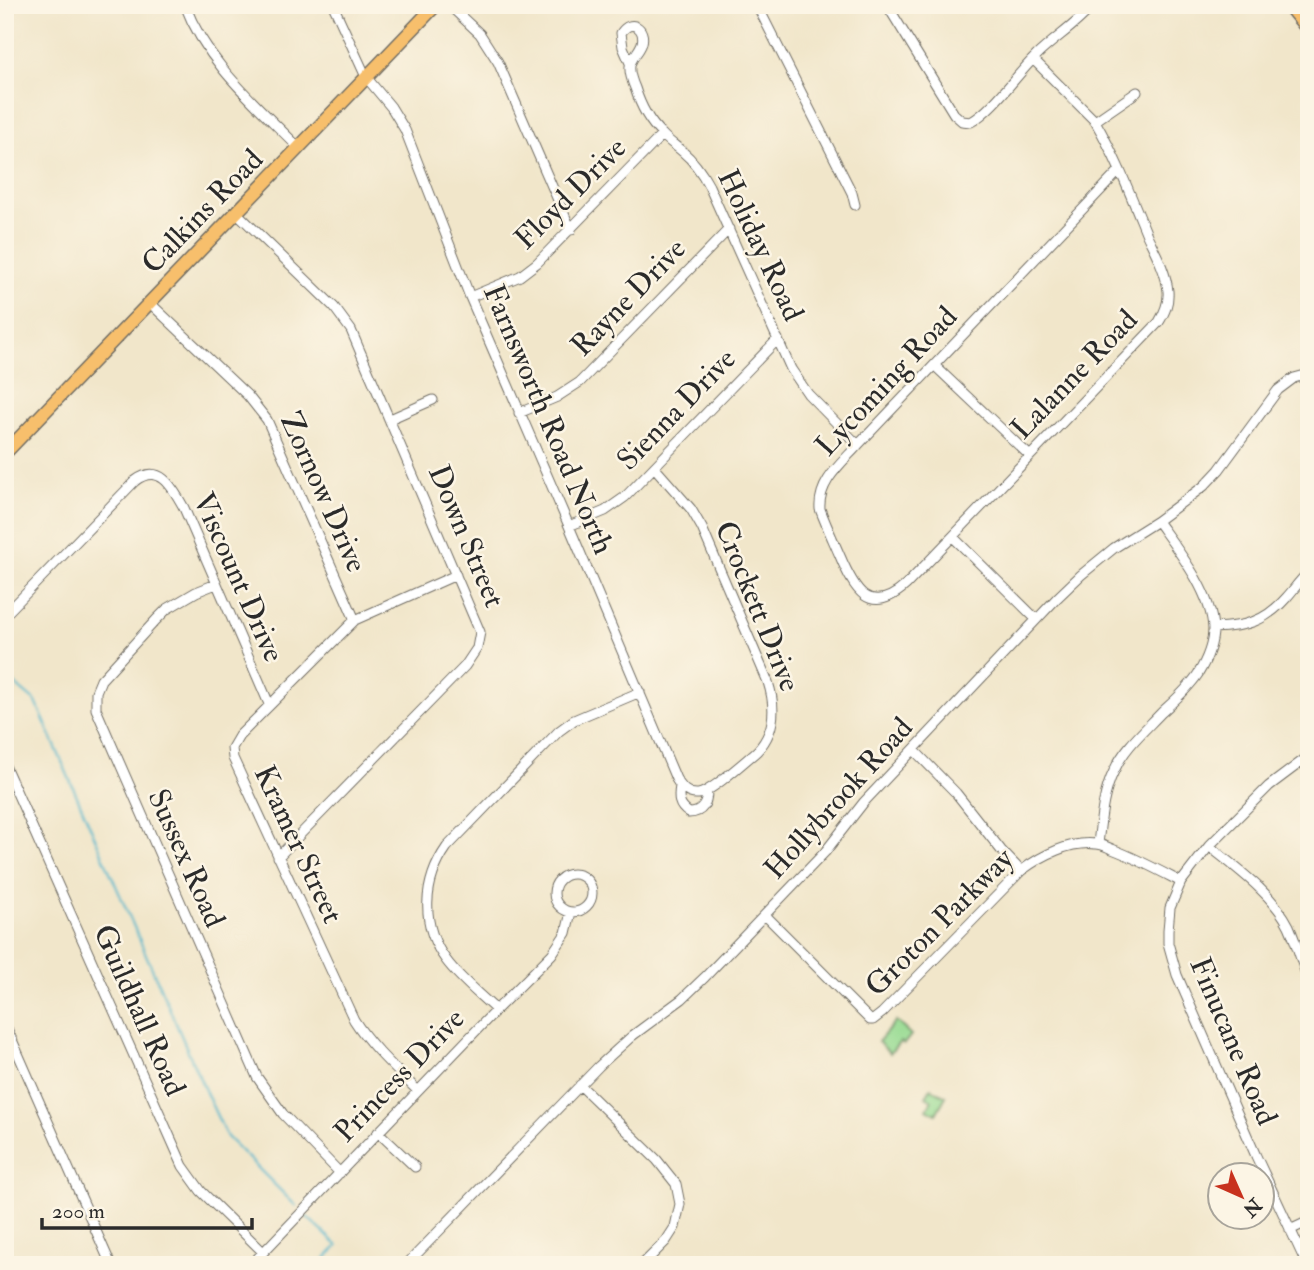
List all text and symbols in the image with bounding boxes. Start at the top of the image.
street label: Floyd Drive [507,130,634,257]
street label: Calkins Road [134,141,271,281]
street label: Holiday Road [709,164,812,327]
street label: Rayne Drive [563,231,694,364]
street label: Farnsworth Road North [475,279,622,560]
street label: Lycoming Road [808,299,965,464]
street label: Lalanne Road [1003,301,1146,447]
street label: Sienna Drive [609,341,744,478]
street label: Zornow Drive [272,406,375,578]
street label: Down Street [420,459,513,613]
street label: Viscount Drive [185,487,292,668]
street label: Crockett Drive [707,516,808,697]
street label: Hollybrook Road [756,710,921,887]
street label: Kramer Street [246,759,351,929]
street label: Sussex Road [140,783,234,933]
street label: Groton Parkway [857,840,1022,1004]
street label: Guildhall Road [85,919,194,1102]
street label: Finucane Road [1182,952,1286,1131]
street label: Princess Drive [326,1001,472,1150]
north arrow [1206,1162,1276,1232]
scale bar [42,1186,252,1230]
text: N [1237,1192,1268,1223]
text: 200 m [52,1198,105,1225]

